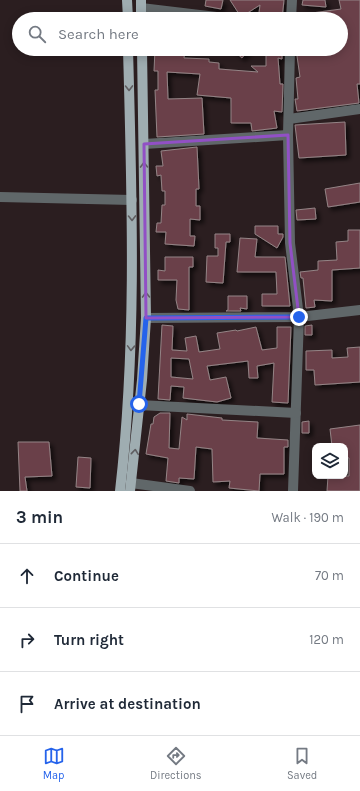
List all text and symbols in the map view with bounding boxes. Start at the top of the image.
search box [12,12,348,56]
icon: search [26,23,48,45]
text: Search here [58,25,139,43]
one-way arrow [125,85,133,91]
one-way arrow [140,162,149,168]
one-way arrow [128,215,136,221]
one-way arrow [142,292,150,298]
route end [290,308,308,326]
one-way arrow [126,345,135,351]
route start [130,395,148,413]
map controls [312,443,348,479]
button: layers [312,443,348,479]
one-way arrow [130,449,139,455]
text: 3 min [16,507,63,527]
text: Walk · 190 m [271,510,344,525]
icon: ahead [16,565,38,587]
text: Continue [54,567,119,585]
text: 70 m [315,568,344,583]
icon: right [16,629,38,651]
text: Turn right [54,631,124,649]
text: 120 m [309,632,344,647]
icon: arrive [16,693,38,715]
text: Arrive at destination [54,695,201,713]
tab: Map [43,745,65,782]
tab: Directions [150,745,202,782]
tab: Saved [287,745,317,782]

